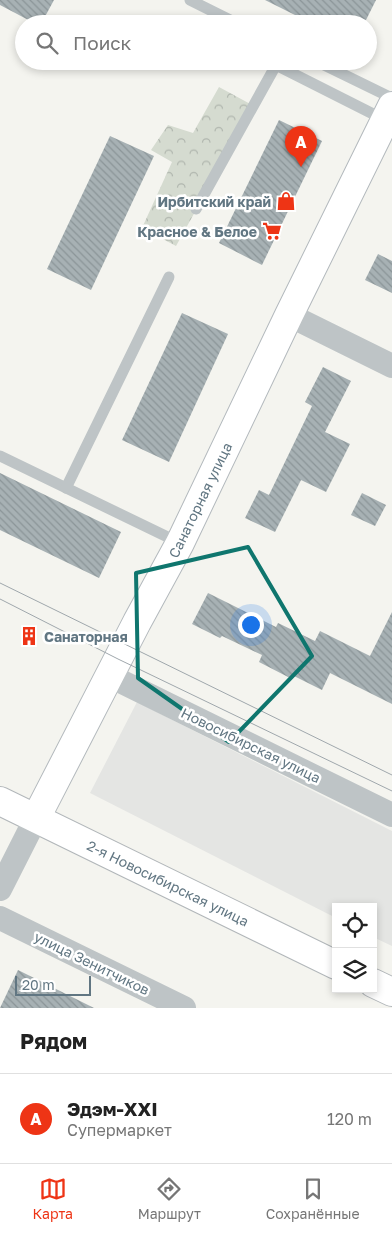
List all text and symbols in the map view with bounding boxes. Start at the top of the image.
search box [15,15,377,70]
icon: search [33,29,61,57]
text: Поиск [73,31,132,54]
pin: A [285,126,317,167]
shop icon: Ирбитский край [275,190,297,212]
place label: Ирбитский край [157,193,271,210]
supermarket icon: Красное & Белое [261,220,283,242]
place label: Красное & Белое [137,223,257,240]
street label: Санаторная улица [165,439,235,561]
your location [238,612,264,638]
building icon: Санаторная [18,625,40,647]
place label: Санаторная [44,628,128,645]
street label: Новосибирская улица [179,704,323,786]
street label: 2-я Новосибирская улица [84,836,252,930]
map controls [332,903,377,993]
button: locate [332,903,377,948]
street label: улица Зенитчиков [32,928,152,998]
button: layers [332,948,377,993]
scale bar [15,973,91,996]
text: 20 m [22,976,55,993]
text: Рядом [20,1028,87,1054]
text: Эдэм-XXI [67,1097,158,1120]
text: A [30,1109,42,1129]
text: 120 m [327,1109,372,1129]
text: Супермаркет [67,1120,172,1140]
tab: Карта [32,1175,73,1222]
tab: Маршрут [138,1175,201,1222]
tab: Сохранённые [266,1175,360,1222]

